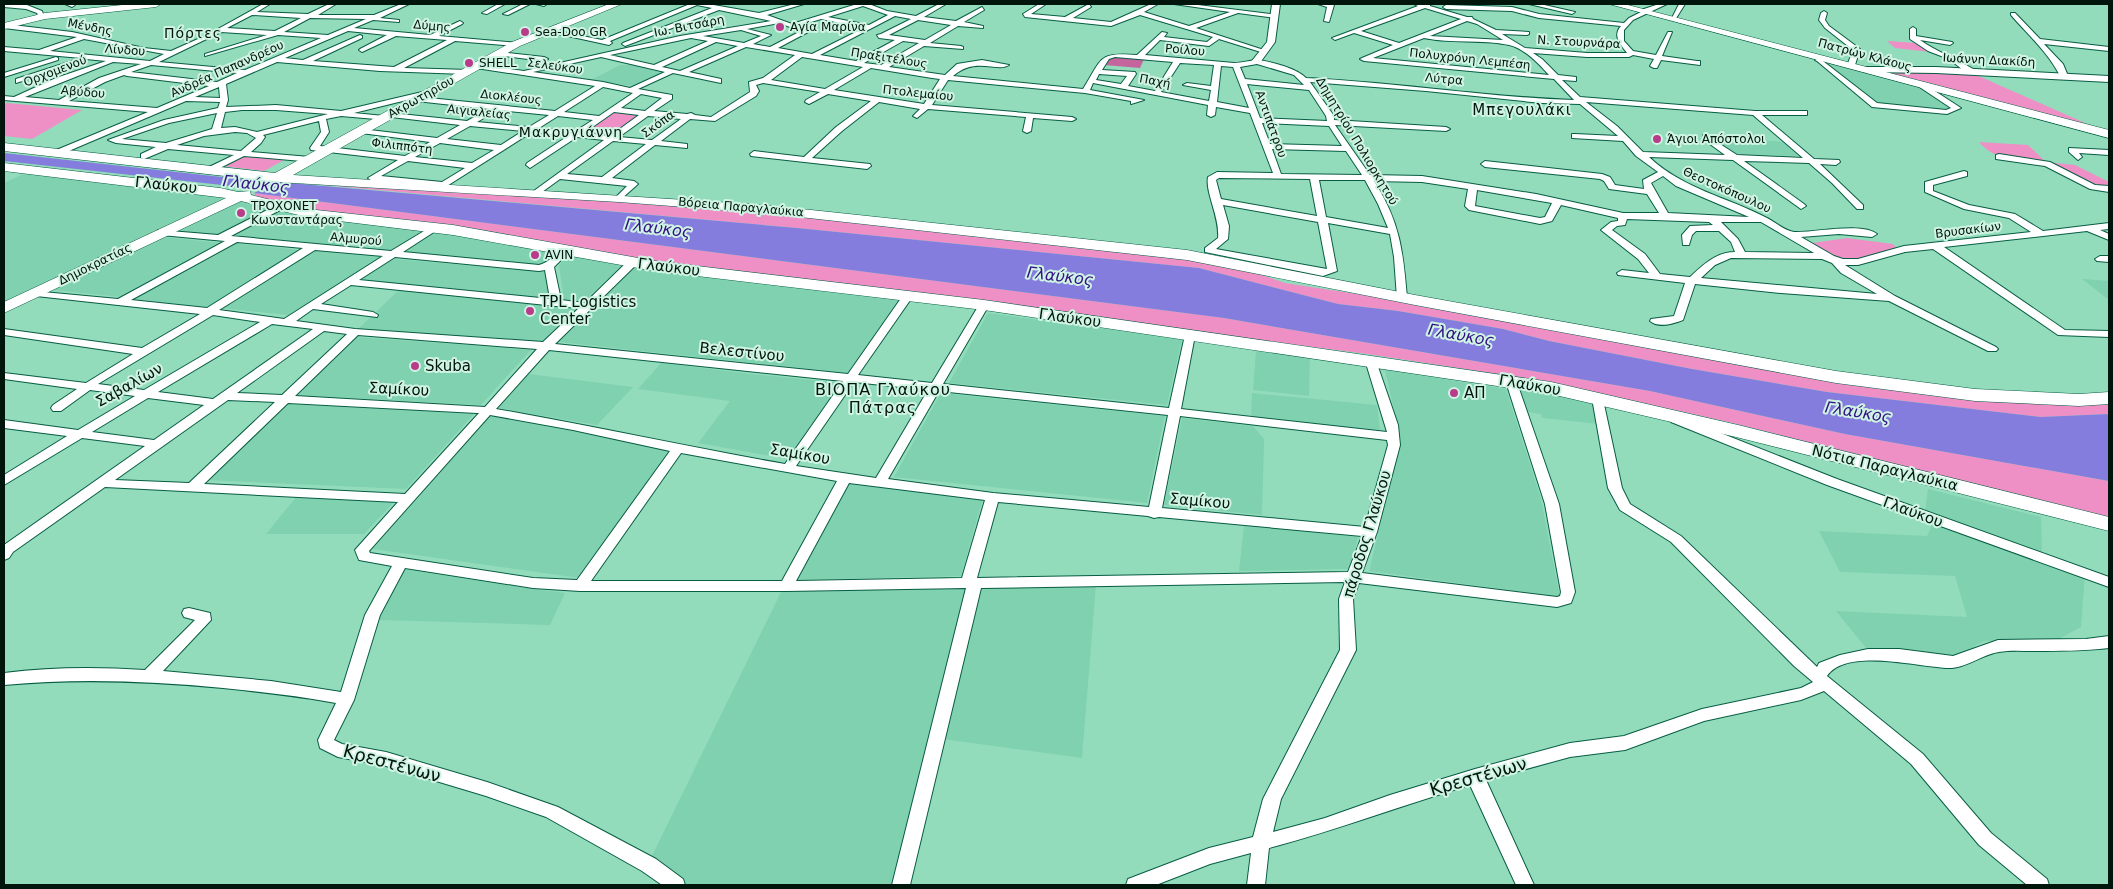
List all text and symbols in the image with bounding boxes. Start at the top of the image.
street label: Ιω. Βιτσάρη [653,12,725,40]
street label: Μένδης [66,16,114,38]
street label: Δύμης [413,17,451,35]
place label: Αγία Μαρίνα [790,20,866,34]
marker: Αγία Μαρίνα [774,21,786,33]
district label: Πόρτες [164,25,222,41]
place label: Sea-Doo GR [535,25,607,39]
marker: Sea-Doo GR [519,26,531,38]
street label: N. Στουρνάρα [1537,33,1621,51]
street label: Πατρών Κλάους [1817,36,1913,74]
street label: Ανδρέα Παπανδρέου [168,38,286,100]
street label: Ροίλου [1164,41,1206,59]
street label: Λίνδου [104,42,146,58]
street label: Πραξιτέλους [850,45,928,71]
street label: Πολυχρόνη Λεμπέση [1409,46,1531,72]
street label: Ιωάννη Διακίδη [1942,51,2036,69]
street label: Ορχομενού [21,53,89,89]
street label: Σελεύκου [526,55,584,77]
place label: SHELL [479,56,517,70]
marker: SHELL [463,57,475,69]
street label: Λύτρα [1425,70,1464,88]
street label: Παχή [1138,71,1172,91]
street label: Ακρωτηρίου [385,73,457,121]
street label: Δημητρίου Πολιορκητού [1313,75,1401,208]
street label: Πτολεμαίου [882,82,954,104]
street label: Αβύδου [60,83,106,101]
street label: Διοκλέους [480,87,542,107]
street label: Αντιπάτρου [1252,88,1290,160]
district label: Μπεγουλάκι [1472,101,1572,119]
street label: Αιγιαλείας [446,102,512,122]
street label: Σκόπα [639,107,677,141]
district label: Μακρυγιάννη [519,124,623,140]
place label: Άγιοι Απόστολοι [1667,132,1765,146]
marker: Άγιοι Απόστολοι [1651,133,1663,145]
street label: Φιλιππότη [371,135,433,157]
street label: Θεοτοκόπουλου [1681,164,1773,216]
water label: Γλαύκος [222,171,290,197]
street label: Γλαύκου [134,173,198,197]
street label: Βόρεια Παραγλαύκια [678,195,804,219]
place label: ΤΡΟΧΟΝΕΤ Κωνσταντάρας [250,199,343,227]
marker: ΤΡΟΧΟΝΕΤ Κωνσταντάρας [235,207,247,219]
water label: Γλαύκος [624,215,692,241]
street label: Βρυσακίων [1934,219,2002,241]
street label: Αλμυρού [330,230,382,248]
street label: Δημοκρατίας [56,240,134,288]
place label: AVIN [545,248,573,262]
marker: AVIN [529,249,541,261]
street label: Γλαύκου [637,254,701,280]
water label: Γλαύκος [1026,263,1094,289]
place label: TPL Logistics Center [539,293,636,328]
marker: TPL Logistics Center [524,305,536,317]
street label: Γλαύκου [1038,305,1102,331]
water label: Γλαύκος [1426,320,1496,350]
street label: Βελεστίνου [699,339,785,365]
place label: Skuba [425,357,471,375]
street label: Σαβαλίων [92,359,166,411]
marker: Skuba [409,360,421,372]
street label: Γλαύκου [1498,371,1562,399]
street label: Σαμίκου [368,378,430,400]
district label: ΒΙΟΠΑ Γλαύκου Πάτρας [815,380,951,417]
place label: ΑΠ [1464,384,1486,402]
marker: ΑΠ [1448,387,1460,399]
water label: Γλαύκος [1824,397,1892,427]
street label: Σαμίκου [769,440,831,468]
street label: Νότια Παραγλαύκια [1810,441,1960,495]
street label: πάροδος Γλαύκου [1339,468,1395,600]
street label: Σαμίκου [1169,489,1231,513]
street label: Γλαύκου [1881,493,1945,531]
street label: Κρεστένων [341,740,443,786]
street label: Κρεστένων [1427,752,1529,800]

